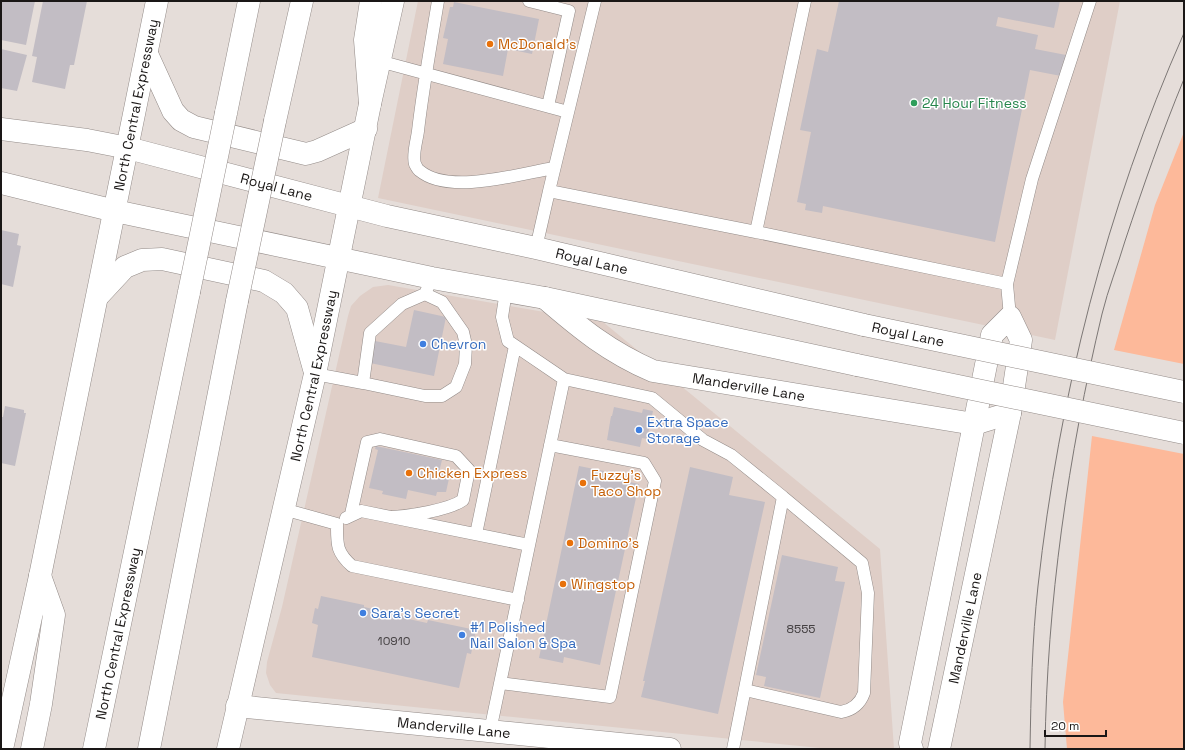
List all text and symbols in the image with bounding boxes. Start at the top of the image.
street label: North Central Expressway [110,17,162,192]
place label: McDonald's [498,35,576,53]
marker: McDonald's [485,39,495,49]
place label: 24 Hour Fitness [922,94,1027,112]
marker: 24 Hour Fitness [909,98,919,108]
street label: Royal Lane [239,169,314,205]
street label: Royal Lane [554,244,630,278]
street label: North Central Expressway [286,288,341,463]
street label: Royal Lane [870,318,946,351]
place label: Chevron [431,335,486,353]
marker: Chevron [418,339,428,349]
street label: Manderville Lane [691,369,806,405]
place label: Extra Space Storage [647,413,728,447]
marker: Extra Space Storage [634,425,644,435]
place label: Chicken Express [417,464,527,482]
place label: Fuzzy's Taco Shop [591,466,661,500]
marker: Chicken Express [404,468,414,478]
marker: Fuzzy's Taco Shop [578,478,588,488]
place label: Domino's [578,534,639,552]
marker: Domino's [565,538,575,548]
street label: North Central Expressway [91,546,145,721]
street label: Manderville Lane [944,571,986,685]
place label: Wingstop [571,575,635,593]
marker: Wingstop [558,579,568,589]
place label: Sara's Secret [371,604,460,622]
marker: Sara's Secret [358,608,368,618]
place label: #1 Polished Nail Salon & Spa [470,618,576,652]
house number: 8555 [786,621,816,637]
marker: #1 Polished Nail Salon & Spa [457,630,467,640]
house number: 10910 [378,633,410,649]
scale bar [1045,712,1106,738]
street label: Manderville Lane [396,713,511,742]
text: 20 m [1051,718,1079,734]

